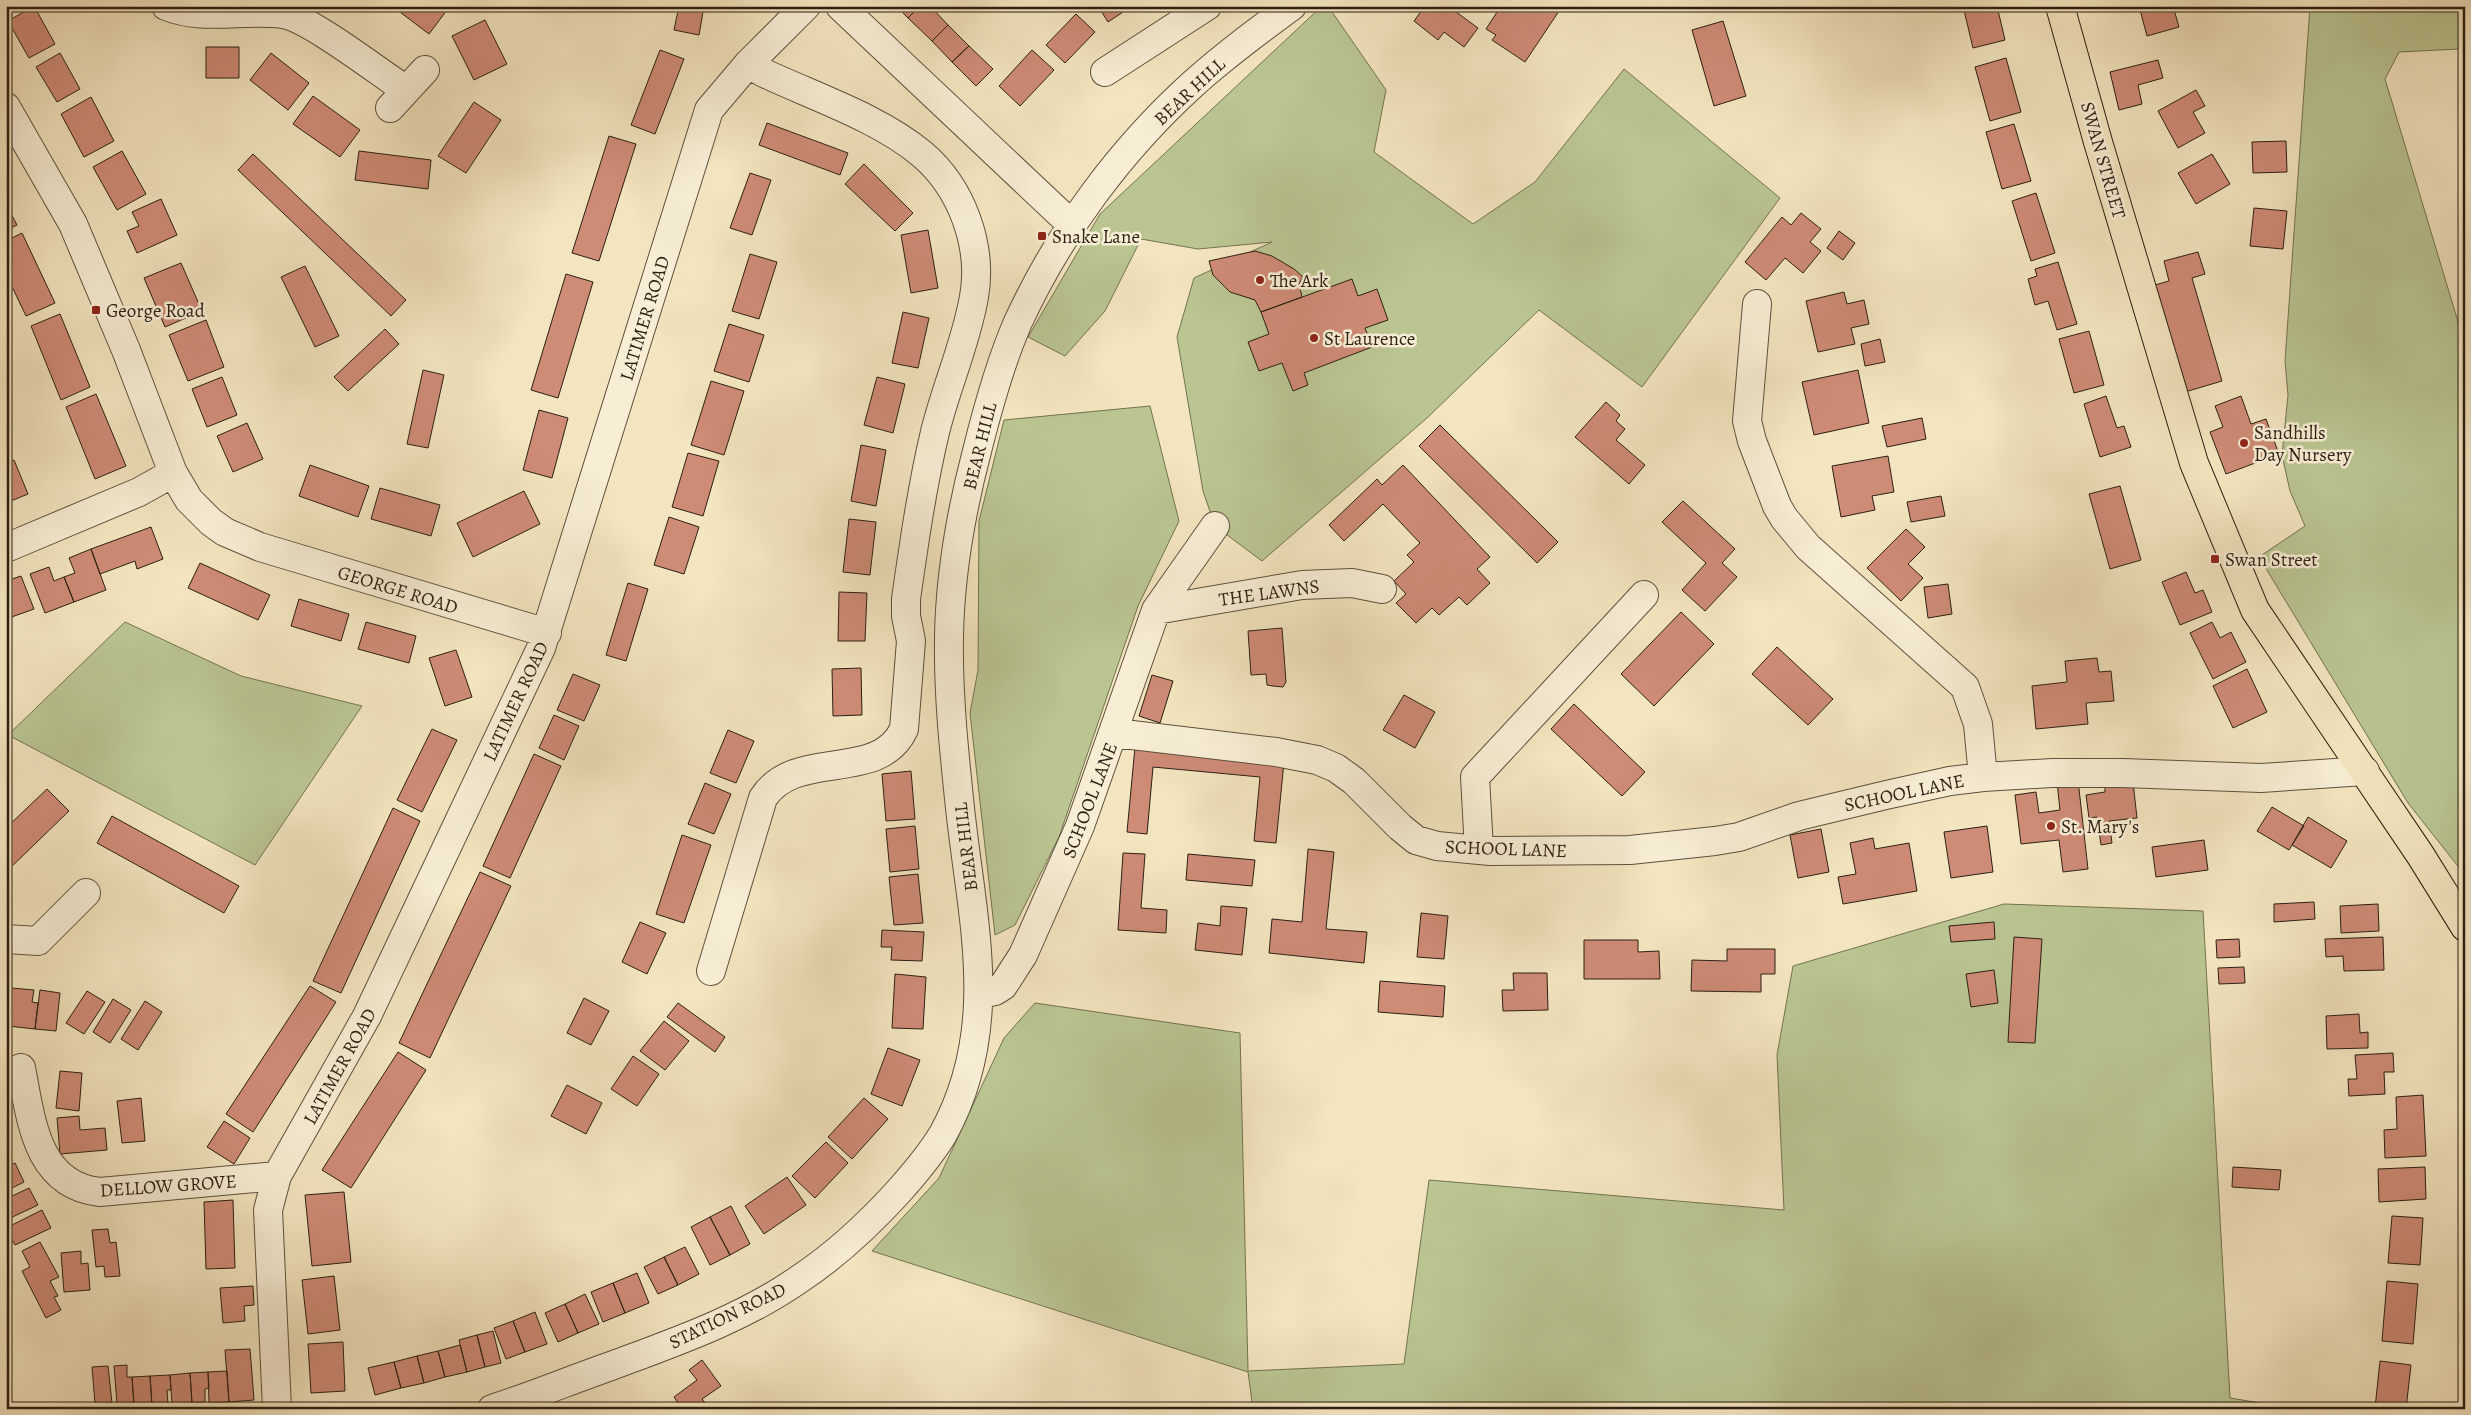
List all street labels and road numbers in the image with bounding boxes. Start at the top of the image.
street label: BEAR HILL [1148,52,1231,132]
street label: SWAN STREET [2074,99,2132,222]
street label: LATIMER ROAD [614,253,676,384]
street label: BEAR HILL [957,400,1003,493]
street label: GEORGE ROAD [334,559,461,621]
street label: THE LAWNS [1217,573,1321,613]
street label: LATIMER ROAD [477,637,555,766]
street label: SCHOOL LANE [1056,739,1124,862]
street label: SCHOOL LANE [1842,768,1967,818]
street label: BEAR HILL [948,801,984,893]
street label: SCHOOL LANE [1445,834,1567,864]
street label: LATIMER ROAD [297,1004,383,1129]
street label: DELLOW GROVE [99,1168,237,1204]
street label: STATION ROAD [665,1276,790,1355]

